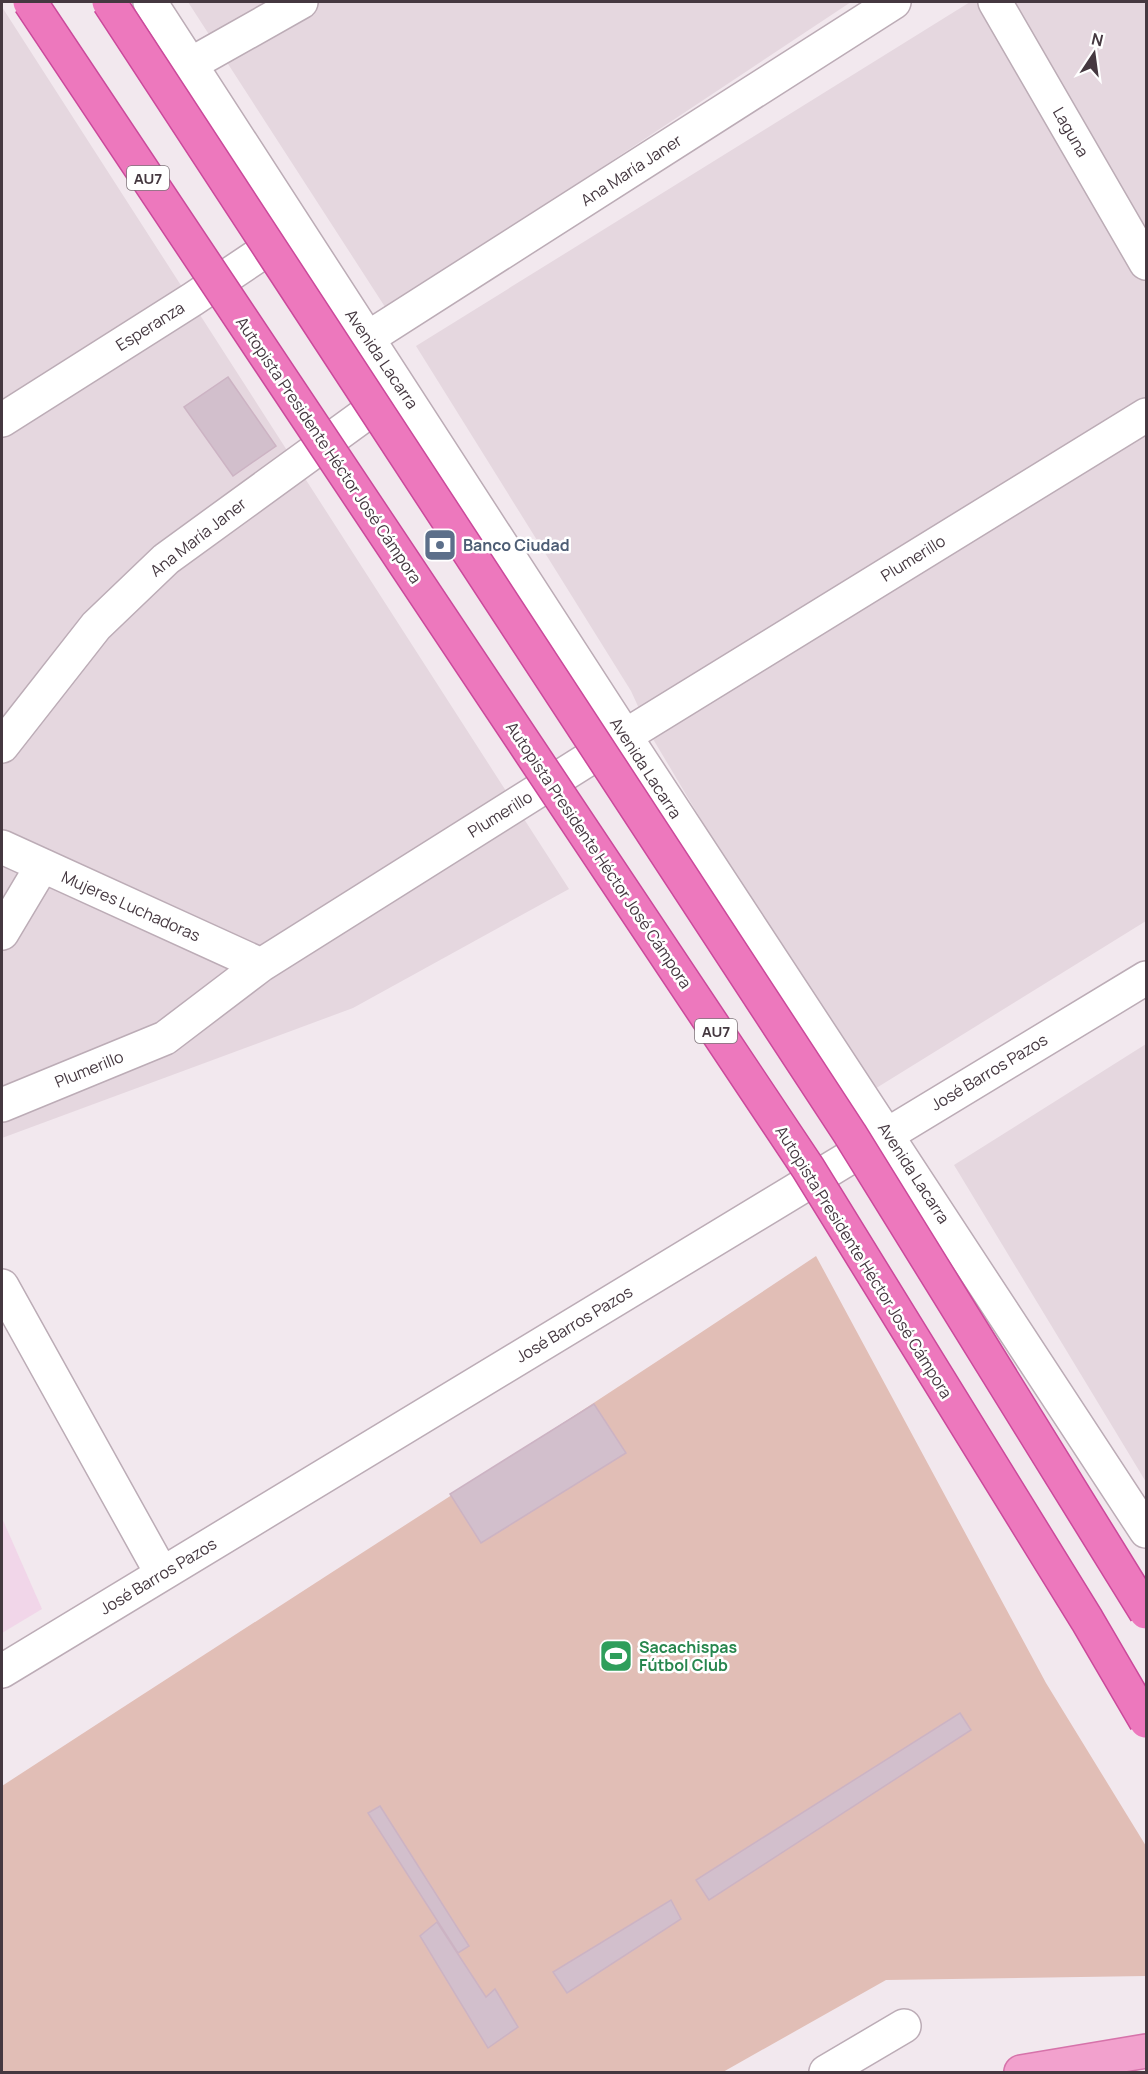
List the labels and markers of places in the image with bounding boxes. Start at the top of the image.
bank icon: Banco Ciudad [422,527,458,563]
place label: Banco Ciudad [463,534,570,556]
place label: Sacachispas Fútbol Club [639,1636,737,1676]
sports icon: Sacachispas Fútbol Club [598,1638,634,1674]

